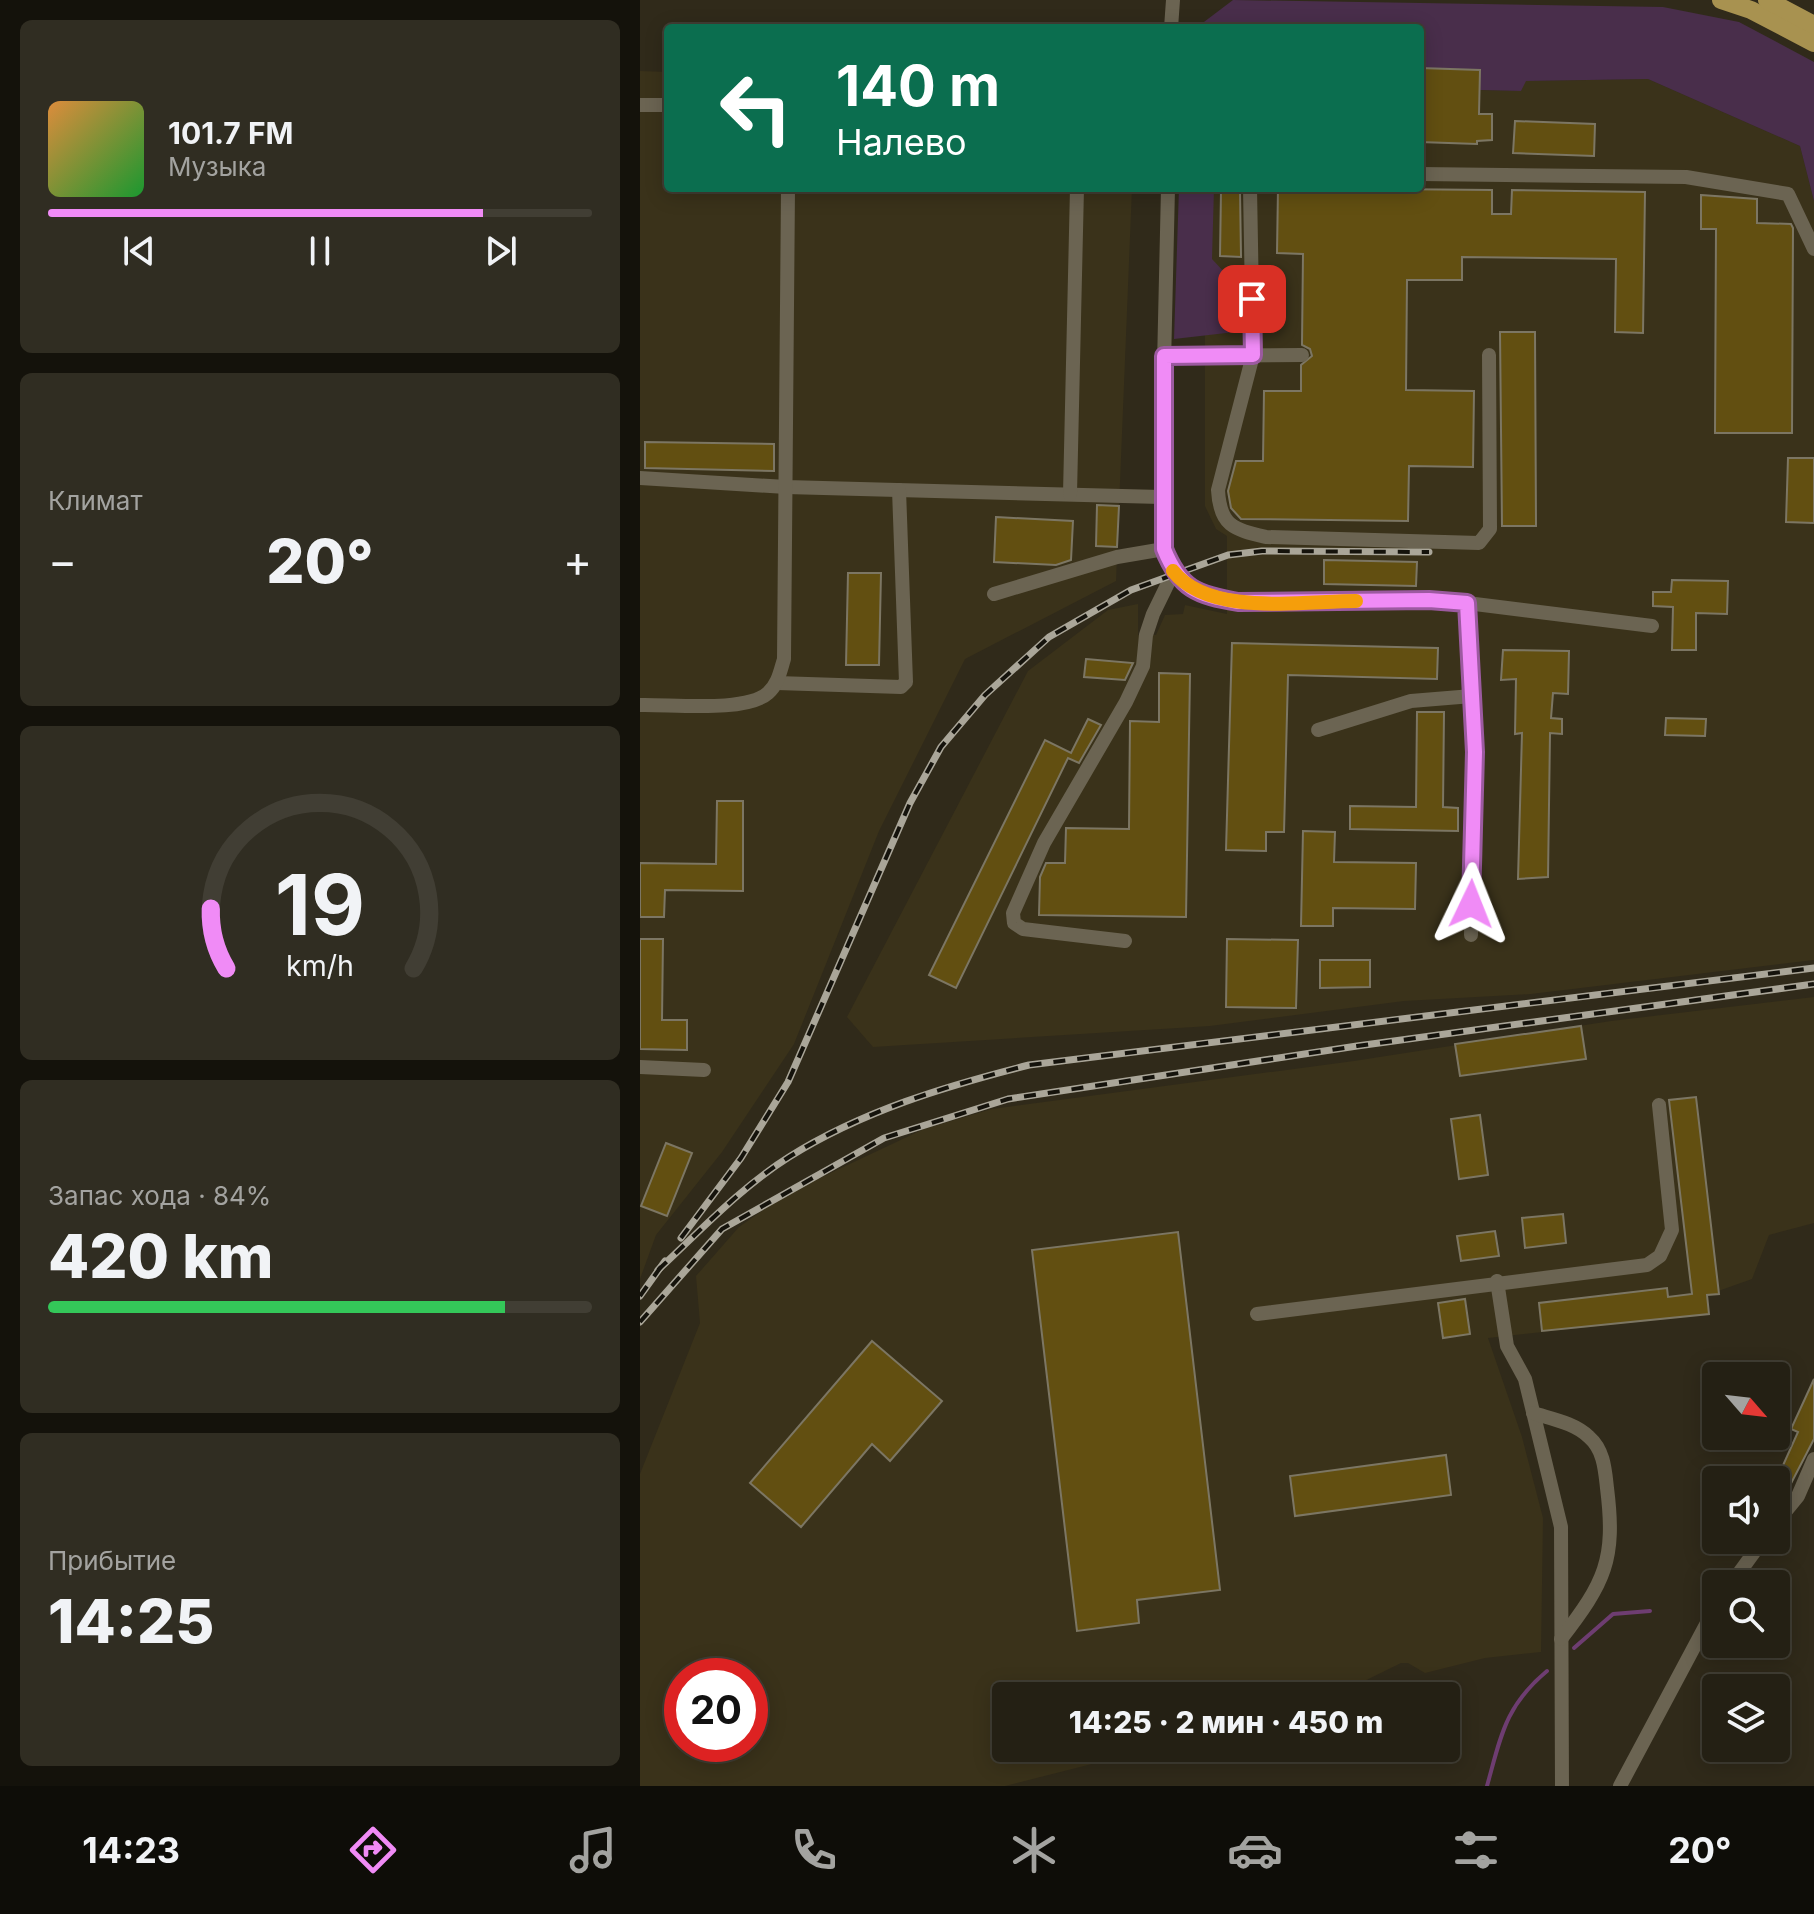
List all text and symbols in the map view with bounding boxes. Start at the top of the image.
text: 140 m [836,52,1000,120]
icon: left [704,56,808,160]
text: 101.7 FM [168,115,293,151]
text: Налево [836,120,967,164]
text: Музыка [168,151,266,182]
icon: previous [117,229,161,273]
icon: pause [298,229,342,273]
icon: next [479,229,523,273]
pin [1218,265,1286,333]
icon: arrive [1230,277,1274,321]
text: Климат [48,485,143,516]
text: 20° [266,525,374,597]
text: − [48,534,77,588]
text: + [563,534,592,588]
text: 19 [275,854,365,955]
position arrow [1429,862,1513,946]
text: km/h [286,948,354,983]
text: Запас хода · 84% [48,1180,271,1211]
text: 420 km [48,1220,273,1292]
north arrow [1702,1362,1790,1450]
map controls [1702,1362,1790,1762]
button: sound [1702,1466,1790,1554]
text: Прибытие [48,1545,176,1576]
button: search [1702,1570,1790,1658]
text: 14:25 [48,1585,214,1657]
speed limit sign: 20 [664,1658,768,1762]
button: layers [1702,1674,1790,1762]
text: 14:25 · 2 мин · 450 m [1069,1704,1383,1740]
icon: directions [345,1822,401,1878]
icon: music [565,1822,621,1878]
icon: phone [786,1822,842,1878]
icon: climate [1006,1822,1062,1878]
icon: car [1227,1822,1283,1878]
icon: filters [1448,1822,1504,1878]
text: 14:23 [82,1828,180,1872]
text: 20° [1668,1828,1732,1872]

